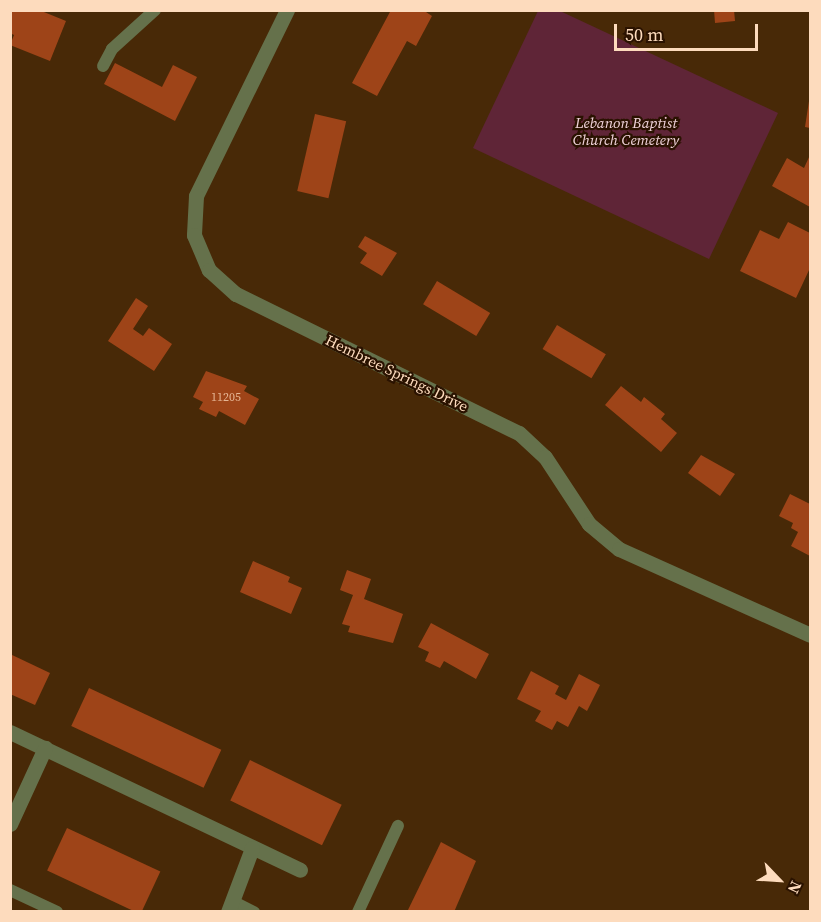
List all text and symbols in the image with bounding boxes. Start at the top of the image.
scale bar [617,12,761,50]
text: 50 m [625,22,663,47]
park label: Lebanon Baptist Church Cemetery [573,113,679,148]
street label: Hembree Springs Drive [323,331,471,415]
house number: 11205 [211,391,241,405]
north arrow [749,850,809,910]
text: N [783,878,808,898]

